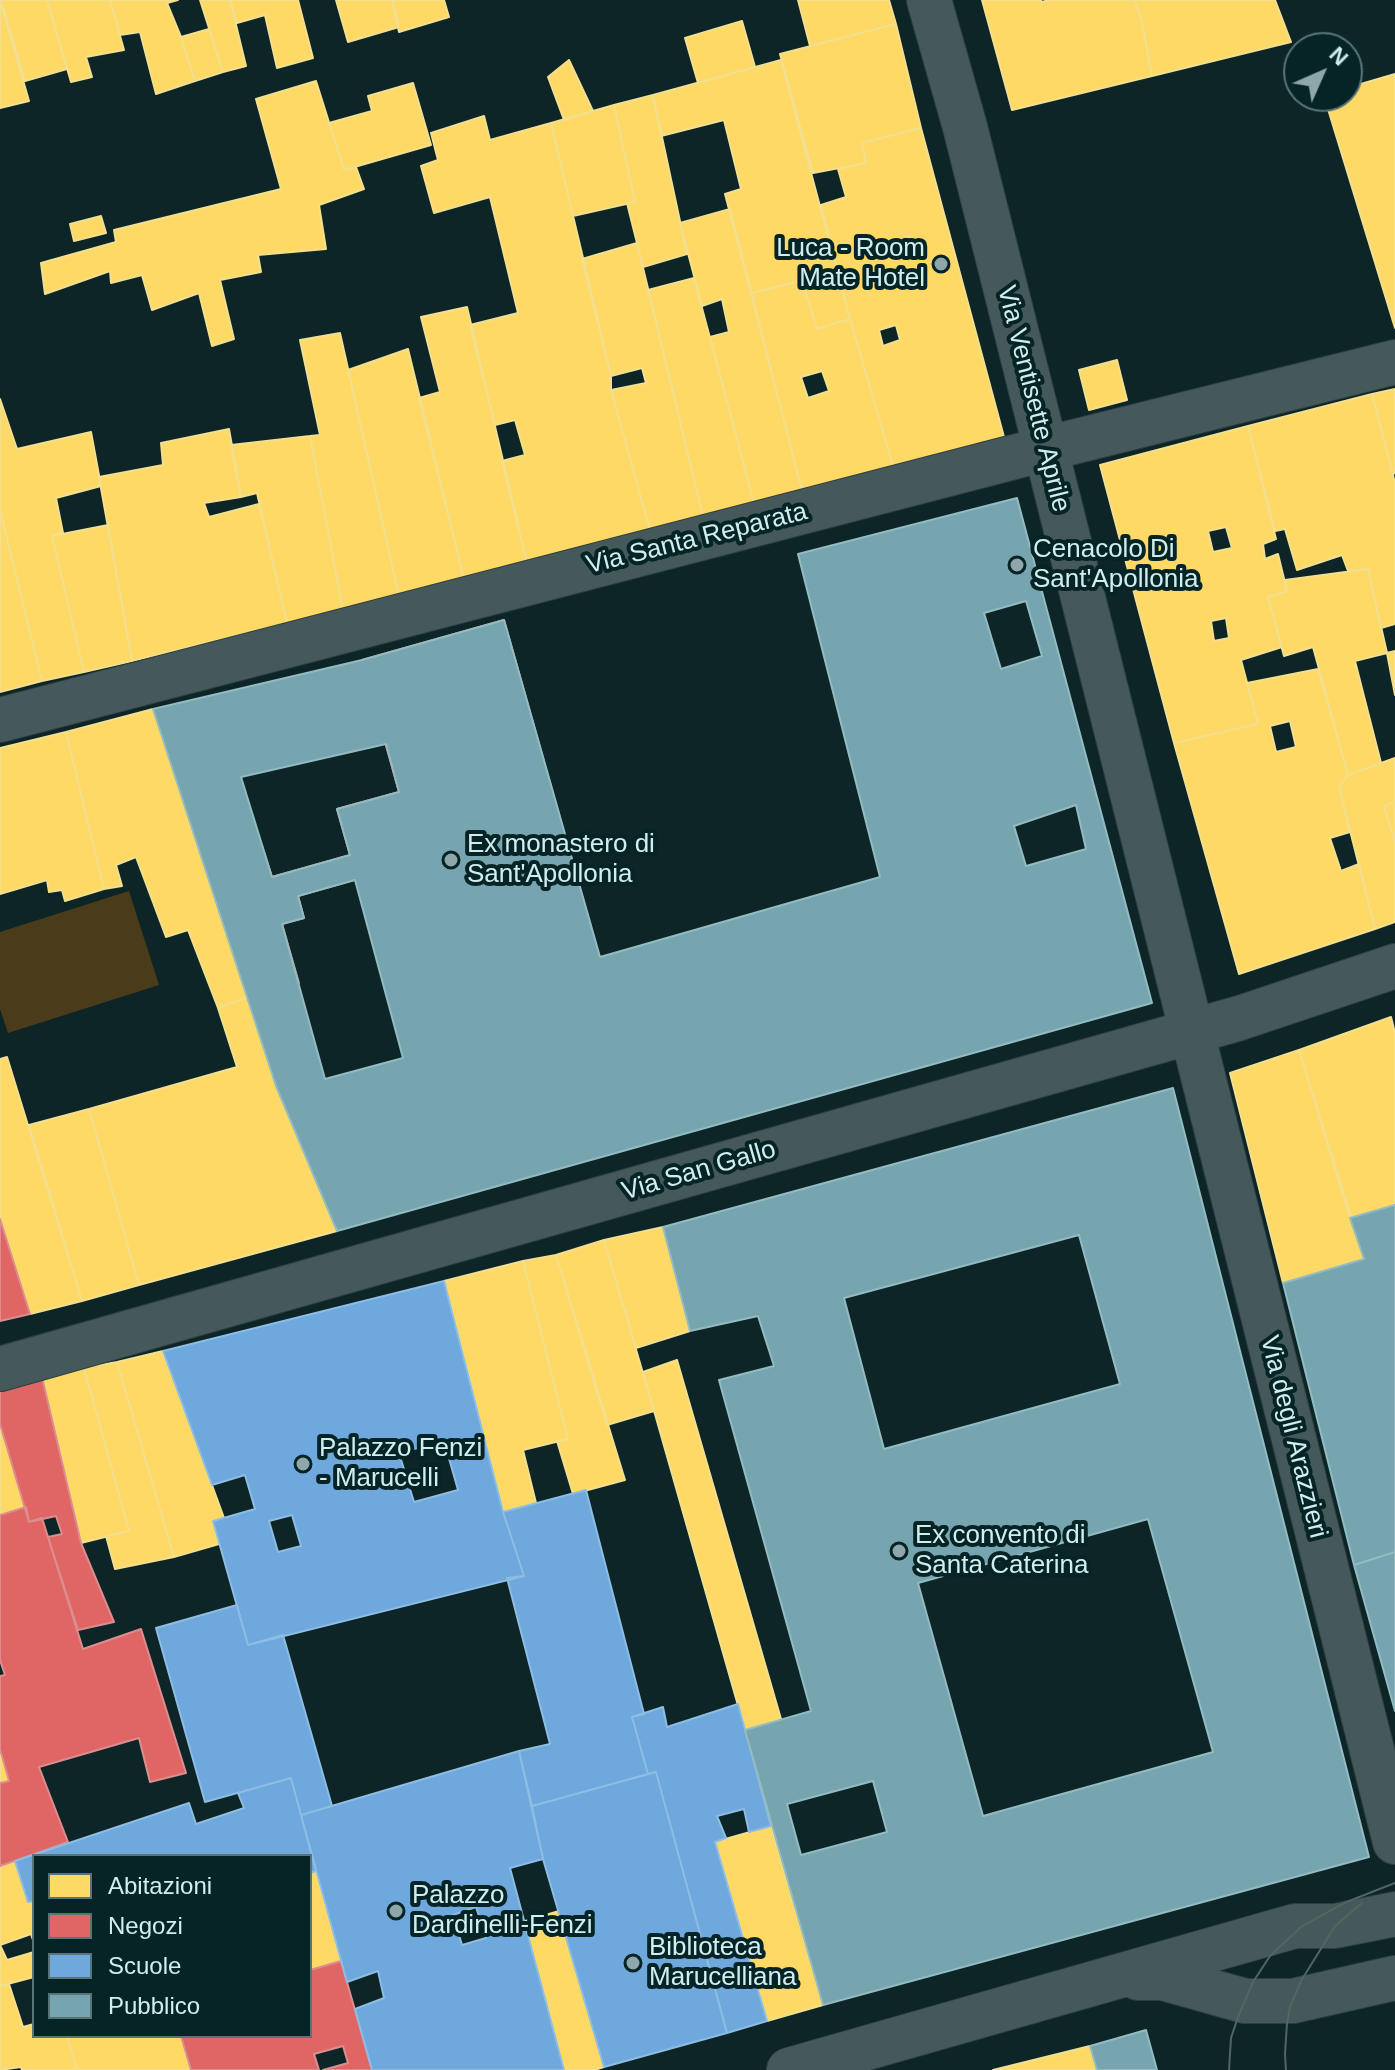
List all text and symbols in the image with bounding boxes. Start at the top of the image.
north arrow [1283,32,1363,112]
text: N [1324,42,1353,71]
place label: Luca - Room Mate Hotel [776,233,925,294]
marker: Luca - Room Mate Hotel [932,255,950,273]
street label: Via Ventisette Aprile [990,283,1076,515]
street label: Via Santa Reparata [583,496,811,582]
place label: Cenacolo Di Sant'Apollonia [1033,534,1198,596]
marker: Cenacolo Di Sant'Apollonia [1008,556,1026,574]
place label: Ex monastero di Sant'Apollonia [467,829,655,890]
marker: Ex monastero di Sant'Apollonia [442,851,460,869]
street label: Via San Gallo [619,1134,779,1208]
street label: Via degli Arazzieri [1253,1333,1333,1541]
place label: Palazzo Fenzi - Marucelli [319,1433,482,1494]
marker: Palazzo Fenzi - Marucelli [294,1455,312,1473]
place label: Ex convento di Santa Caterina [915,1520,1088,1582]
marker: Ex convento di Santa Caterina [890,1542,908,1560]
legend [32,1854,312,2038]
text: Abitazioni [108,1872,212,1899]
place label: Palazzo Dardinelli-Fenzi [412,1880,593,1942]
marker: Palazzo Dardinelli-Fenzi [387,1902,405,1920]
text: Negozi [108,1912,183,1939]
place label: Biblioteca Marucelliana [649,1932,796,1994]
text: Scuole [108,1952,181,1979]
marker: Biblioteca Marucelliana [624,1954,642,1972]
text: Pubblico [108,1992,200,2019]

